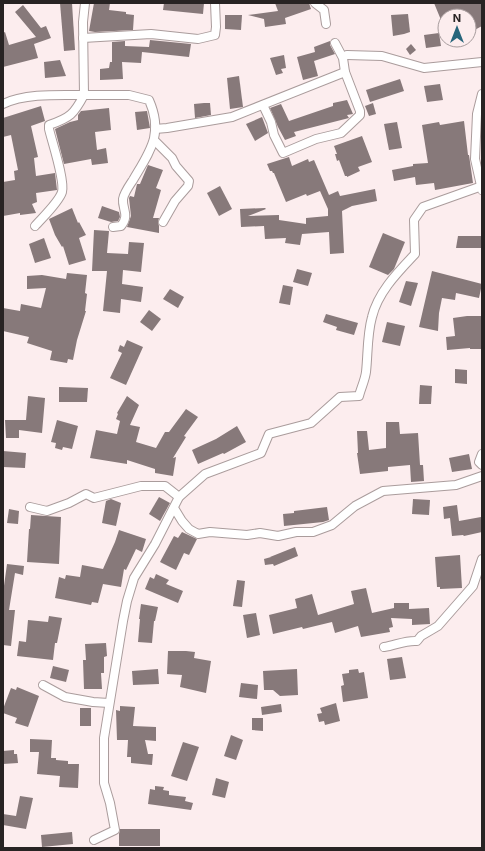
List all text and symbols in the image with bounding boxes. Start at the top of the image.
north arrow [437,8,477,48]
text: N [453,11,461,25]

